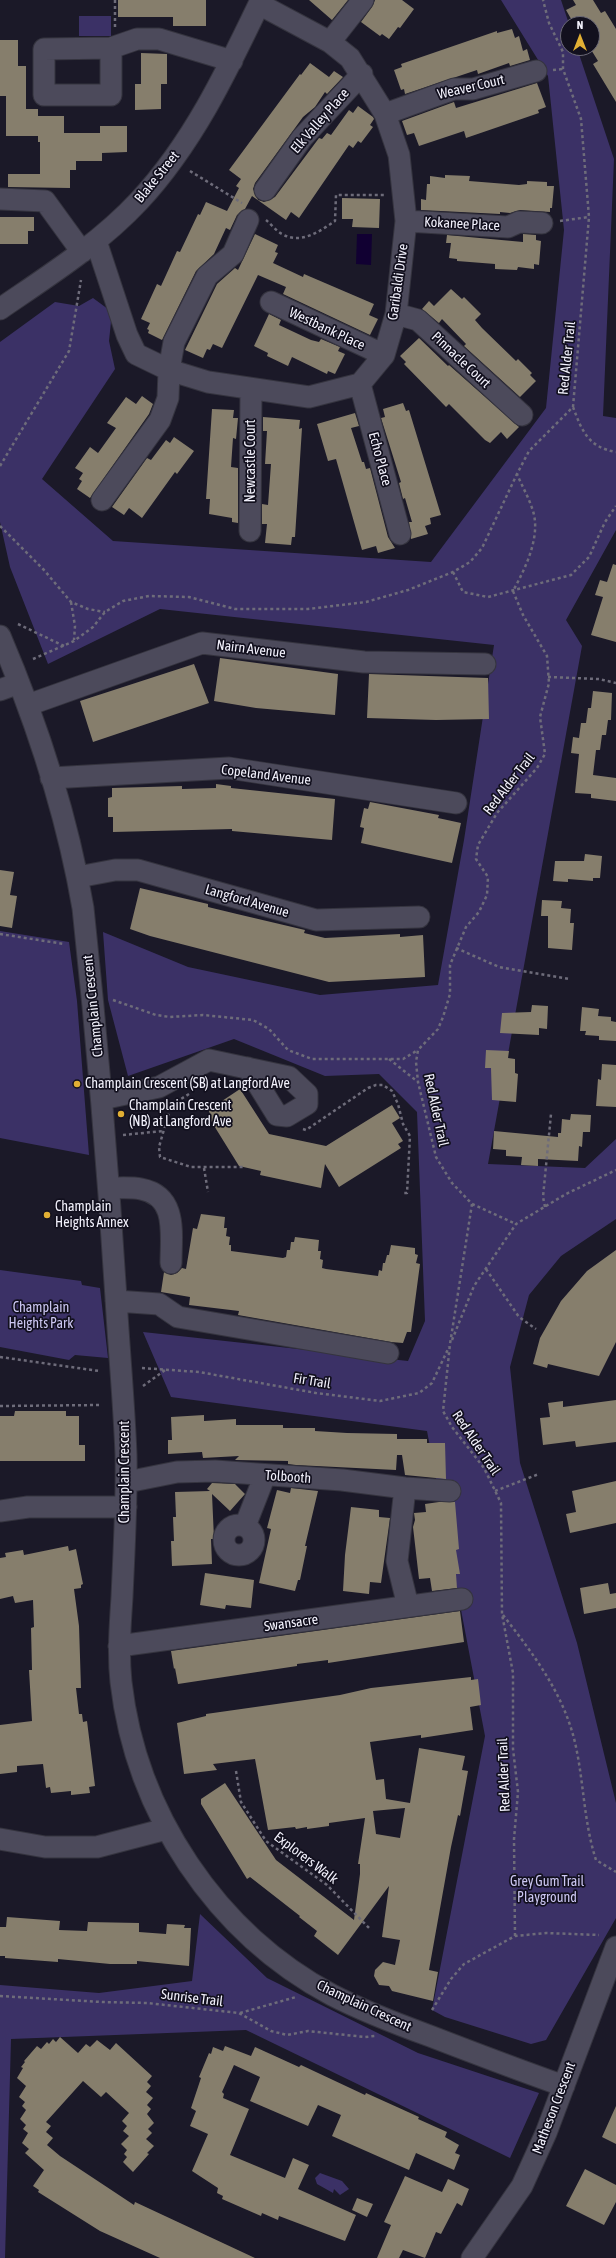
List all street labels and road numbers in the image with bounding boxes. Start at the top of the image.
street label: Weaver Court [436,71,506,103]
street label: Elk Valley Place [287,85,353,157]
street label: Blake Street [131,148,183,206]
street label: Kokanee Place [424,214,500,234]
street label: Garibaldi Drive [384,243,412,321]
street label: Westbank Place [286,304,368,354]
street label: Red Alder Trail [555,320,579,396]
street label: Pinnacle Court [428,328,494,392]
street label: Newcastle Court [243,420,259,502]
street label: Echo Place [365,430,395,488]
street label: Nairn Avenue [215,636,287,662]
street label: Red Alder Trail [480,750,538,818]
street label: Copeland Avenue [220,761,312,789]
street label: Langford Avenue [203,881,291,921]
street label: Champlain Crescent [79,954,107,1058]
street label: Red Alder Trail [420,1072,452,1148]
street label: Fir Trail [292,1370,332,1392]
street label: Red Alder Trail [448,1408,504,1478]
street label: Champlain Crescent [117,1421,133,1523]
street label: Tolbooth [264,1467,312,1487]
street label: Swansacre [263,1611,319,1635]
street label: Red Alder Trail [494,1738,514,1812]
street label: Explorers Walk [271,1828,341,1888]
street label: Champlain Crescent [314,1977,414,2035]
street label: Sunrise Trail [160,1986,224,2010]
street label: Matheson Crescent [529,2060,579,2156]

